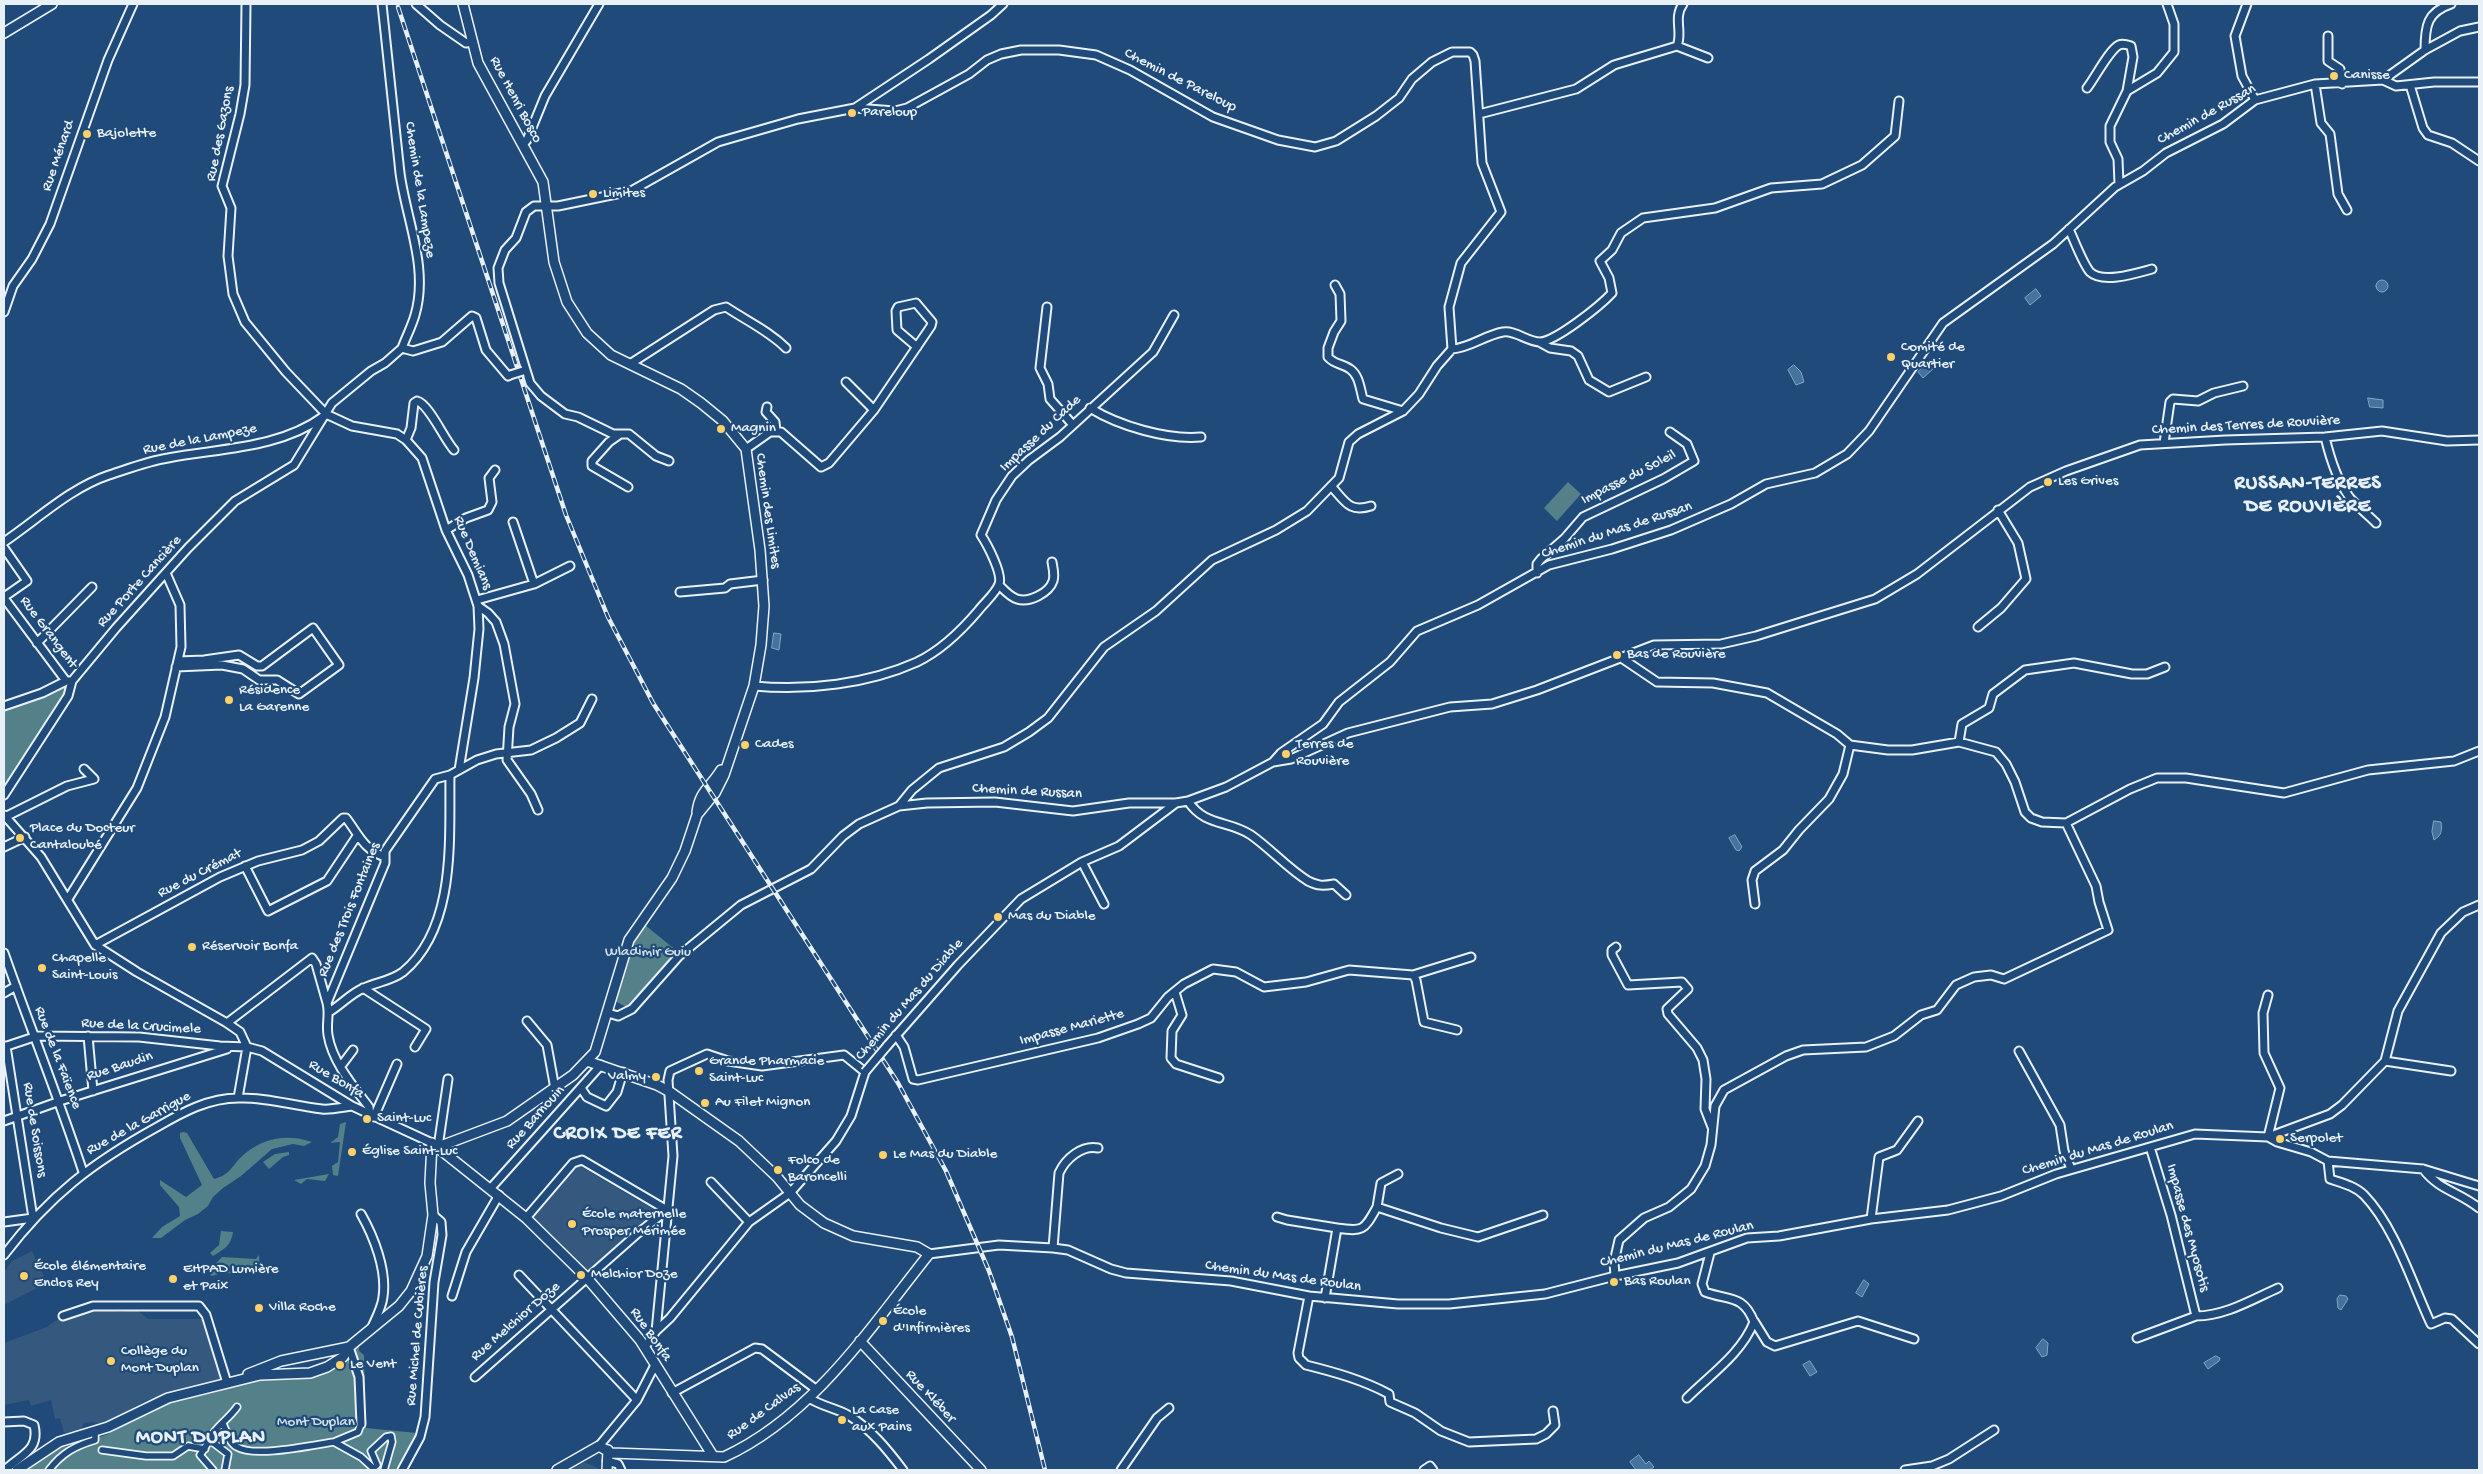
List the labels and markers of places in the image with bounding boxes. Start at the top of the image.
place label: Canisse [2344,67,2390,85]
marker: Canisse [2328,70,2340,82]
place label: Pareloup [862,104,917,122]
marker: Pareloup [846,107,858,119]
place label: Bajolette [97,125,156,143]
marker: Bajolette [81,128,93,140]
place label: Limites [603,185,645,203]
marker: Limites [587,188,599,200]
place label: Comité de Quartier [1901,339,1965,374]
marker: Comité de Quartier [1885,351,1897,363]
place label: Magnin [731,420,776,438]
marker: Magnin [715,423,727,435]
place label: Les Grives [2058,473,2118,491]
marker: Les Grives [2042,476,2054,488]
place label: Bas de Rouvière [1627,646,1725,664]
marker: Bas de Rouvière [1611,649,1623,661]
place label: Résidence La Garenne [239,682,309,717]
marker: Résidence La Garenne [223,694,235,706]
place label: Cades [755,736,794,754]
place label: Terres de Rouvière [1296,736,1353,771]
marker: Cades [739,739,751,751]
marker: Terres de Rouvière [1280,748,1292,760]
place label: Place du Docteur Cantaloubé [30,820,135,855]
marker: Place du Docteur Cantaloubé [14,832,26,844]
place label: Mas du Diable [1008,908,1096,926]
marker: Mas du Diable [992,911,1004,923]
place label: Réservoir Bonfa [202,938,298,956]
marker: Réservoir Bonfa [186,941,198,953]
place label: Chapelle Saint-Louis [52,950,118,985]
marker: Chapelle Saint-Louis [36,962,48,974]
place label: Grande Pharmacie Saint-Luc [709,1053,824,1088]
marker: Grande Pharmacie Saint-Luc [693,1065,705,1077]
place label: Valmy [608,1068,646,1086]
marker: Valmy [650,1071,662,1083]
place label: Au Filet Mignon [715,1094,810,1112]
marker: Au Filet Mignon [699,1097,711,1109]
place label: Saint-Luc [377,1110,431,1128]
marker: Saint-Luc [361,1113,373,1125]
place label: Serpolet [2290,1130,2342,1148]
marker: Serpolet [2274,1133,2286,1145]
place label: Église Saint-Luc [362,1143,457,1161]
marker: Église Saint-Luc [346,1146,358,1158]
place label: Le Mas du Diable [893,1146,997,1164]
marker: Le Mas du Diable [877,1149,889,1161]
place label: Folco de Baroncelli [788,1152,847,1187]
marker: Folco de Baroncelli [772,1164,784,1176]
place label: École maternelle Prosper Mérimée [582,1206,686,1241]
marker: École maternelle Prosper Mérimée [566,1218,578,1230]
place label: École élémentaire Enclos Rey [34,1258,146,1293]
place label: EHPAD Lumière et Paix [183,1261,279,1296]
place label: Melchior Doze [591,1266,677,1284]
marker: Melchior Doze [575,1269,587,1281]
marker: École élémentaire Enclos Rey [18,1270,30,1282]
marker: EHPAD Lumière et Paix [167,1273,179,1285]
place label: Bas Roulan [1624,1273,1691,1291]
marker: Bas Roulan [1608,1276,1620,1288]
place label: Villa Roche [269,1299,336,1317]
marker: Villa Roche [253,1302,265,1314]
place label: École d'Infirmières [893,1303,970,1338]
marker: École d'Infirmières [877,1315,889,1327]
place label: Collège du Mont Duplan [121,1343,199,1378]
marker: Collège du Mont Duplan [105,1355,117,1367]
place label: Le Vent [350,1356,396,1374]
marker: Le Vent [334,1359,346,1371]
place label: La Case aux Pains [852,1402,911,1437]
marker: La Case aux Pains [836,1414,848,1426]

